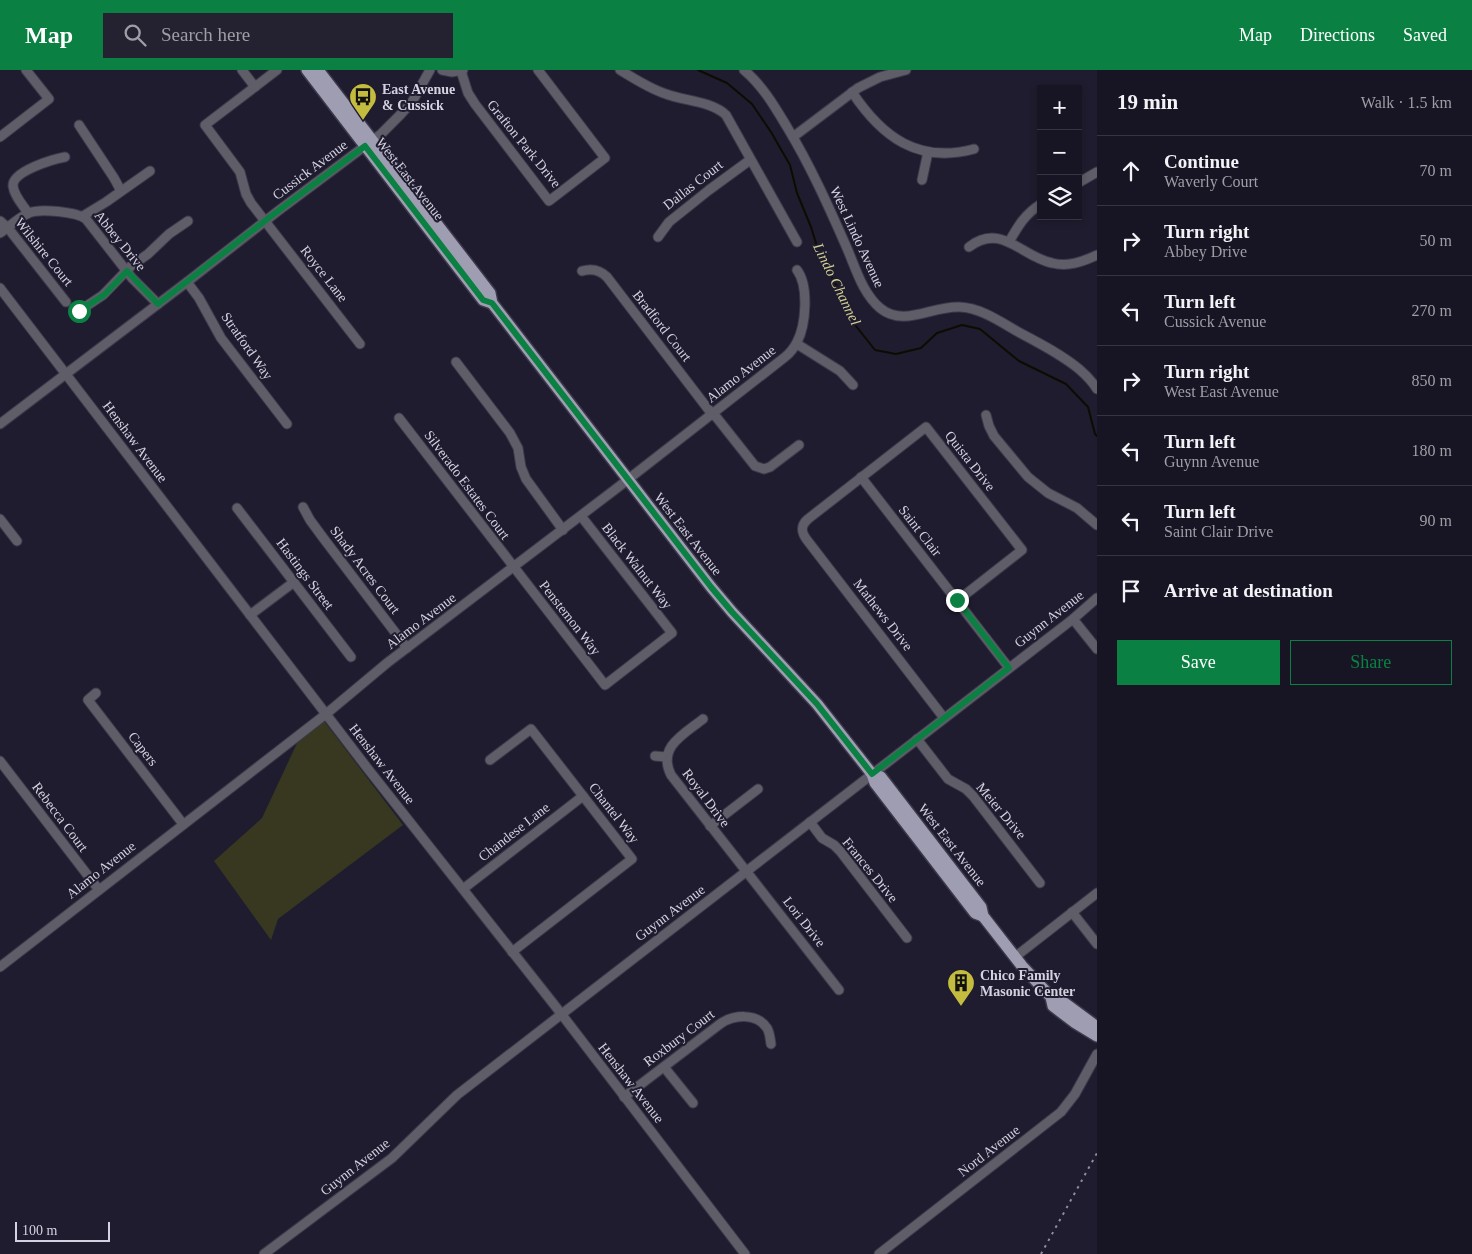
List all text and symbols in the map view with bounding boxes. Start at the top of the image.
search box [103,13,453,58]
icon: search [121,21,149,49]
text: Map [25,22,73,48]
text: Search here [161,24,250,45]
text: Map [1239,25,1272,45]
text: Directions [1300,25,1375,45]
text: Saved [1403,25,1447,45]
bus stop icon: East Avenue & Cussick [348,82,378,121]
place label: East Avenue & Cussick [382,82,455,113]
map controls [1037,85,1082,220]
button: + [1037,85,1082,130]
text: 19 min [1117,90,1178,114]
text: Walk · 1.5 km [1361,94,1452,111]
street label: Grafton Park Drive [484,97,564,191]
button: − [1037,130,1082,175]
street label: West East Avenue [373,135,447,223]
street label: Cussick Avenue [270,137,350,203]
text: Continue [1164,151,1239,172]
street label: Dallas Court [660,157,726,213]
icon: ahead [1117,157,1145,185]
text: 70 m [1420,162,1452,179]
text: Waverly Court [1164,173,1258,190]
button: layers [1037,175,1082,220]
street label: West Lindo Avenue [827,184,887,290]
street label: Abbey Drive [91,208,149,274]
street label: Wilshire Court [12,215,76,289]
text: Turn right [1164,221,1249,242]
icon: right [1117,227,1145,255]
text: 50 m [1420,232,1452,249]
water label: Lindo Channel [810,239,864,328]
street label: Royce Lane [297,243,351,305]
text: Abbey Drive [1164,243,1247,260]
street label: Bradford Court [630,288,694,365]
text: Turn left [1164,291,1236,312]
icon: left [1117,297,1145,325]
route start [68,300,91,323]
text: 270 m [1412,302,1452,319]
street label: Stratford Way [218,310,276,382]
text: Cussick Avenue [1164,313,1266,330]
street label: Alamo Avenue [704,342,778,406]
text: Turn right [1164,361,1249,382]
icon: right [1117,367,1145,395]
text: 850 m [1412,372,1452,389]
text: West East Avenue [1164,383,1279,400]
street label: Henshaw Avenue [100,399,170,485]
street label: Silverado Estates Court [421,428,513,542]
street label: Quista Drive [942,428,998,494]
text: Turn left [1164,431,1236,452]
icon: left [1117,437,1145,465]
text: 180 m [1412,442,1452,459]
text: Guynn Avenue [1164,453,1259,470]
street label: West East Avenue [651,490,725,578]
text: Turn left [1164,501,1236,522]
street label: Saint Clair [896,503,945,560]
icon: left [1117,507,1145,535]
text: 90 m [1420,512,1452,529]
street label: Black Walnut Way [599,520,675,612]
street label: Shady Acres Court [327,523,403,617]
text: Saint Clair Drive [1164,523,1273,540]
street label: Hastings Street [273,535,337,613]
street label: Mathews Drive [850,576,916,654]
icon: arrive [1117,577,1145,605]
street label: Penstemon Way [536,578,604,658]
text: Arrive at destination [1164,580,1333,601]
street label: Guynn Avenue [1012,587,1086,651]
route end [946,589,969,612]
street label: Alamo Avenue [383,590,459,652]
button: Save [1117,640,1280,685]
button: Share [1290,640,1452,685]
street label: Henshaw Avenue [346,721,418,807]
street label: Capers [125,729,161,769]
street label: Royal Drive [679,766,733,830]
street label: Rebecca Court [29,779,91,855]
street label: Chantel Way [586,780,642,846]
street label: Meier Drive [973,780,1029,842]
street label: Chandese Lane [476,800,552,864]
street label: West East Avenue [915,801,989,889]
street label: Frances Drive [839,835,901,905]
street label: Alamo Avenue [64,838,138,902]
street label: Guynn Avenue [632,882,708,944]
street label: Lori Drive [780,894,828,950]
building icon: Chico Family Masonic Center [946,968,976,1007]
place label: Chico Family Masonic Center [980,968,1075,999]
street label: Roxbury Court [641,1007,717,1069]
street label: Henshaw Avenue [595,1040,667,1126]
street label: Nord Avenue [955,1122,1023,1180]
street label: Guynn Avenue [318,1135,392,1199]
scale bar [15,1219,110,1242]
text: 100 m [22,1223,57,1238]

